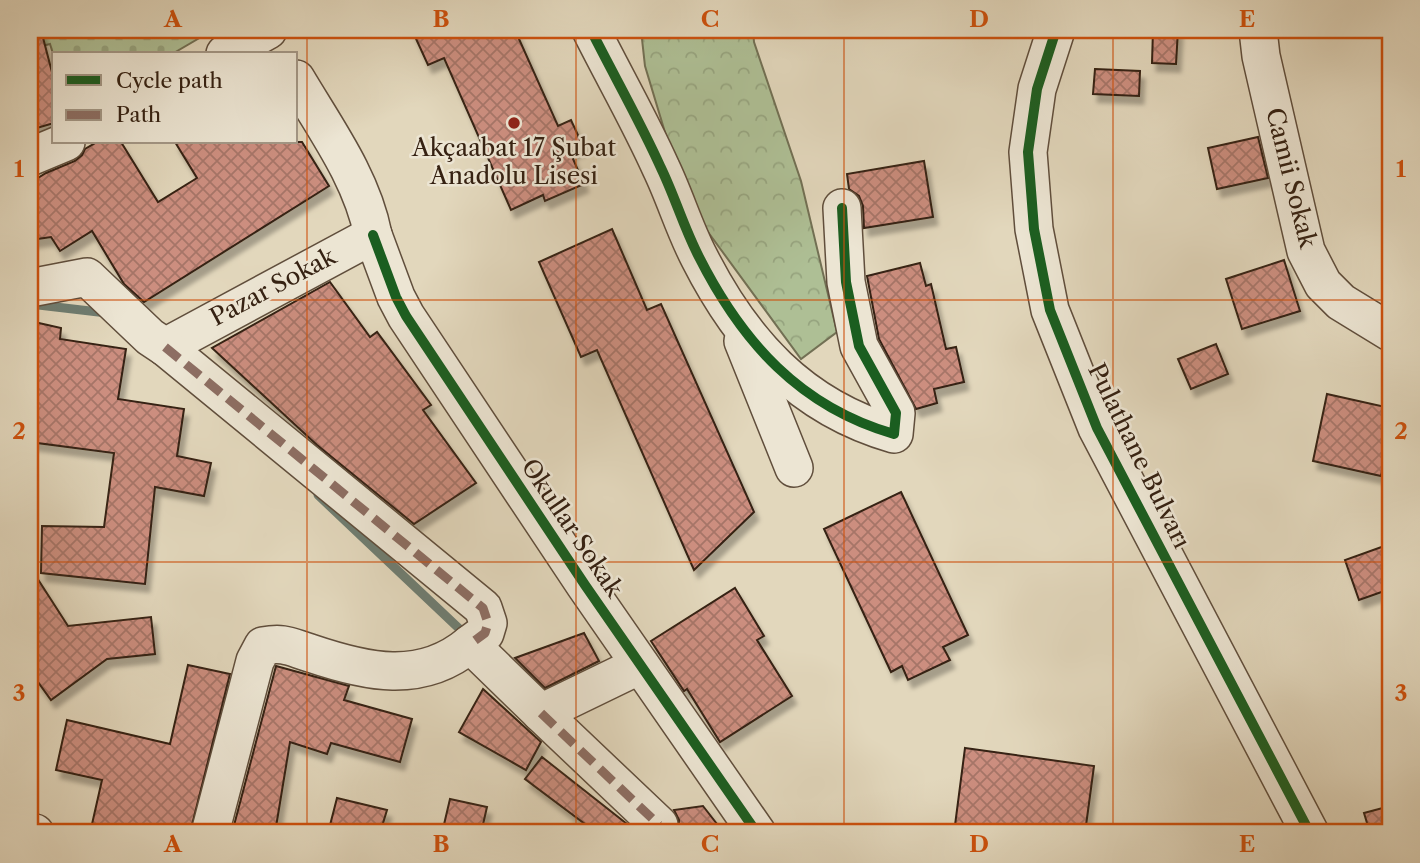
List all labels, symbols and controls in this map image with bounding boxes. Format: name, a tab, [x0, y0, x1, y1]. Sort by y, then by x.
text: A	[163, 5, 183, 33]
text: B	[432, 5, 450, 33]
text: C	[701, 5, 719, 33]
text: D	[969, 5, 989, 33]
text: E	[1239, 5, 1255, 33]
legend	[52, 52, 298, 144]
text: Cycle path	[116, 68, 223, 93]
text: Path	[116, 102, 161, 127]
street label: Camii Sokak	[1260, 105, 1323, 252]
marker: Akçaabat 17 Şubat Anadolu Lisesi	[506, 115, 522, 131]
place label: Akçaabat 17 Şubat Anadolu Lisesi	[411, 133, 617, 190]
text: 1	[14, 155, 25, 183]
text: 1	[1396, 155, 1407, 183]
street label: Pazar Sokak	[205, 241, 342, 332]
street label: Pulathane Bulvarı	[1082, 359, 1197, 553]
text: 2	[12, 417, 26, 445]
text: 2	[1394, 417, 1408, 445]
street label: Okullar Sokak	[516, 453, 630, 603]
text: 3	[13, 679, 26, 707]
text: 3	[1395, 679, 1408, 707]
text: A	[163, 830, 183, 858]
text: B	[432, 830, 450, 858]
text: C	[701, 830, 719, 858]
text: D	[969, 830, 989, 858]
text: E	[1239, 830, 1255, 858]

